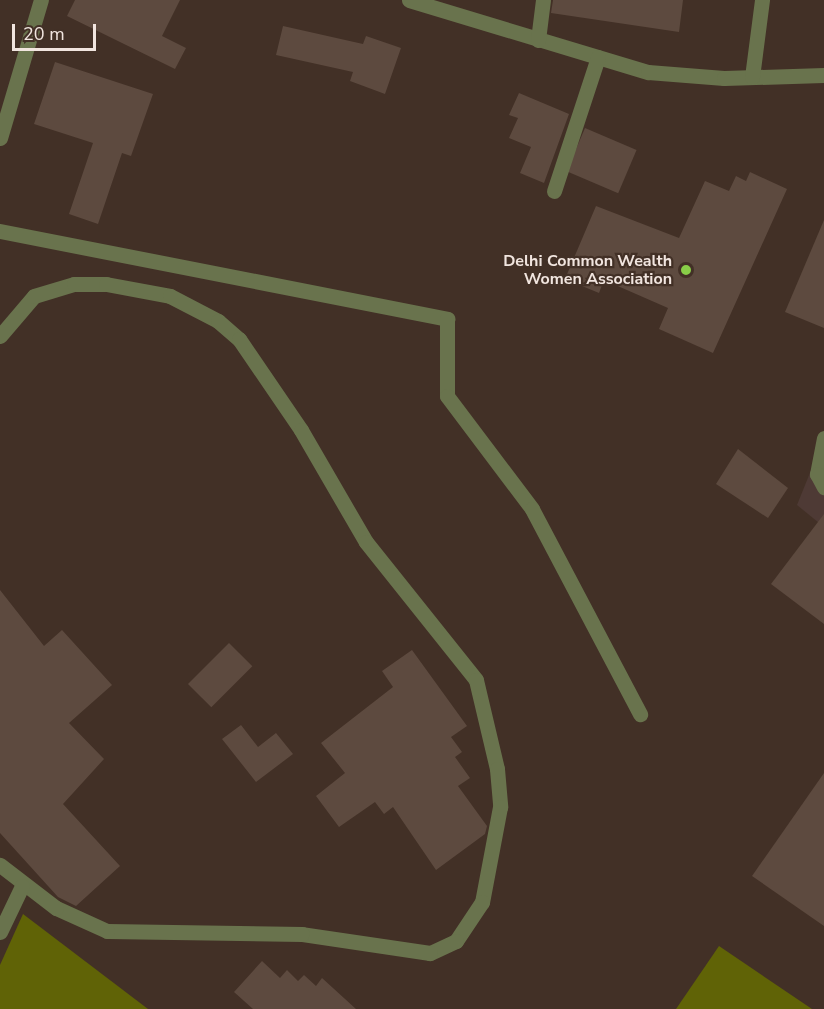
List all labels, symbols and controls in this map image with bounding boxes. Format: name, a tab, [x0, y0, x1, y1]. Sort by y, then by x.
scale bar	[15, 12, 99, 50]
text: 20 m	[23, 22, 65, 46]
place label: Delhi Common Wealth Women Association	[503, 251, 672, 289]
marker: Delhi Common Wealth Women Association	[677, 261, 695, 279]

